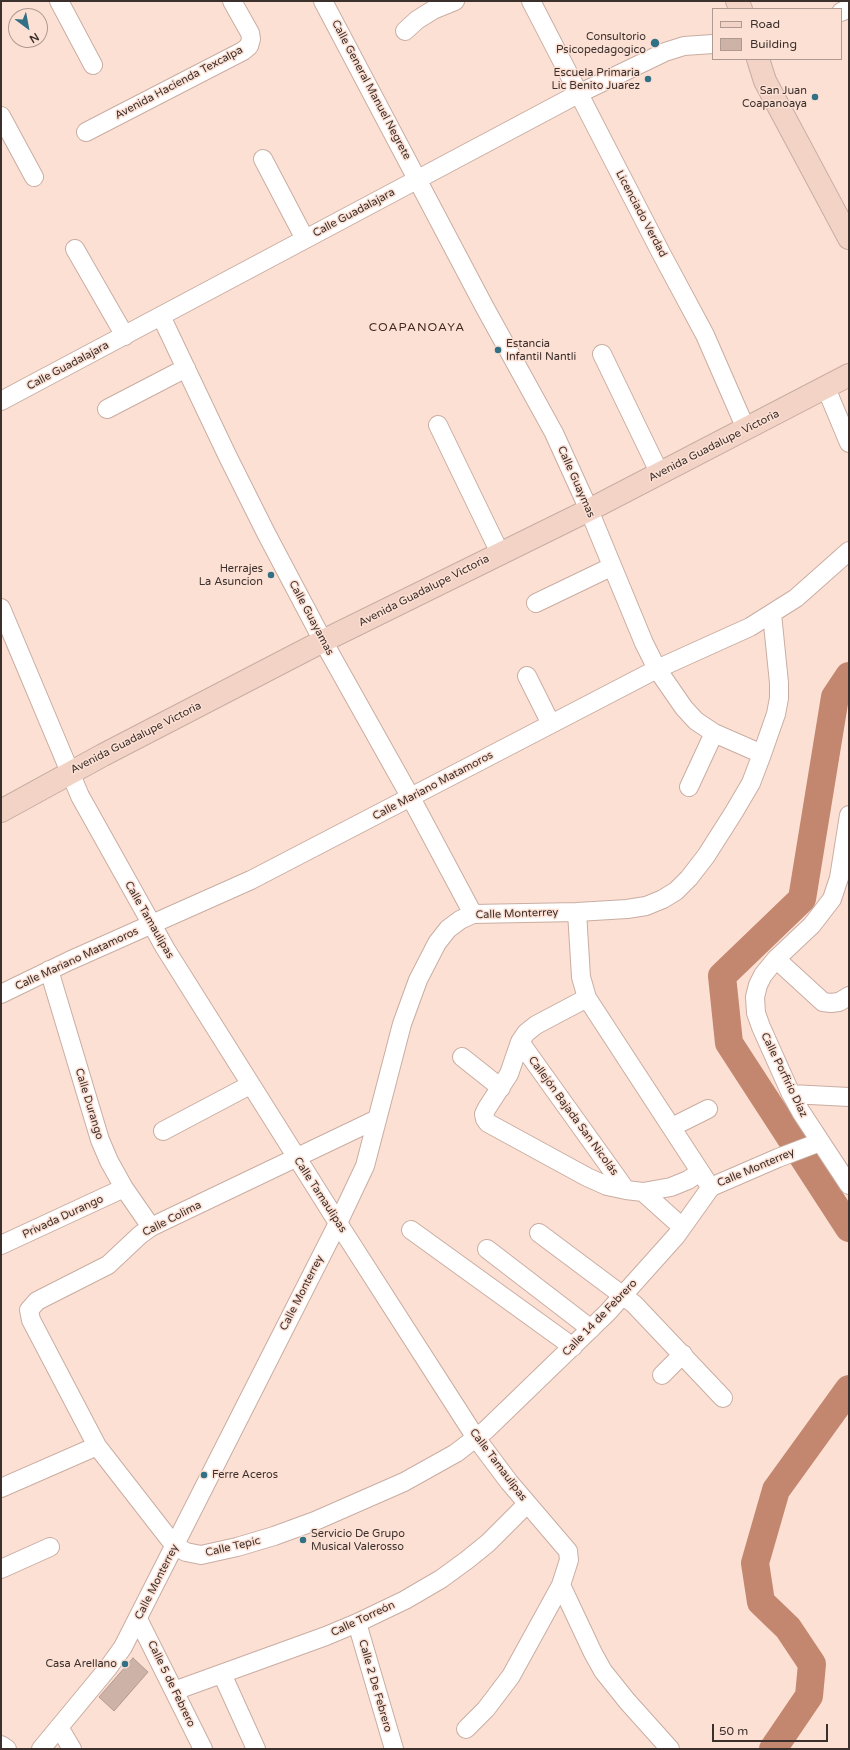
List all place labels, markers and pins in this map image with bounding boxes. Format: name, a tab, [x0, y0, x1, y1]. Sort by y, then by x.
place label: Consultorio Psicopedagogico	[556, 30, 646, 56]
marker: Consultorio Psicopedagogico	[649, 37, 661, 49]
place label: Escuela Primaria Lic Benito Juarez	[552, 66, 640, 92]
marker: Escuela Primaria Lic Benito Juarez	[643, 74, 653, 84]
place label: San Juan Coapanoaya	[742, 84, 807, 110]
marker: San Juan Coapanoaya	[810, 92, 820, 102]
place label: Estancia Infantil Nantli	[506, 337, 576, 363]
marker: Estancia Infantil Nantli	[493, 345, 503, 355]
place label: Herrajes La Asuncion	[199, 562, 263, 588]
marker: Herrajes La Asuncion	[266, 570, 276, 580]
place label: Ferre Aceros	[212, 1468, 278, 1482]
marker: Ferre Aceros	[199, 1470, 209, 1480]
place label: Servicio De Grupo Musical Valerosso	[311, 1527, 405, 1553]
marker: Servicio De Grupo Musical Valerosso	[298, 1535, 308, 1545]
place label: Casa Arellano	[45, 1657, 117, 1671]
marker: Casa Arellano	[120, 1659, 130, 1669]

